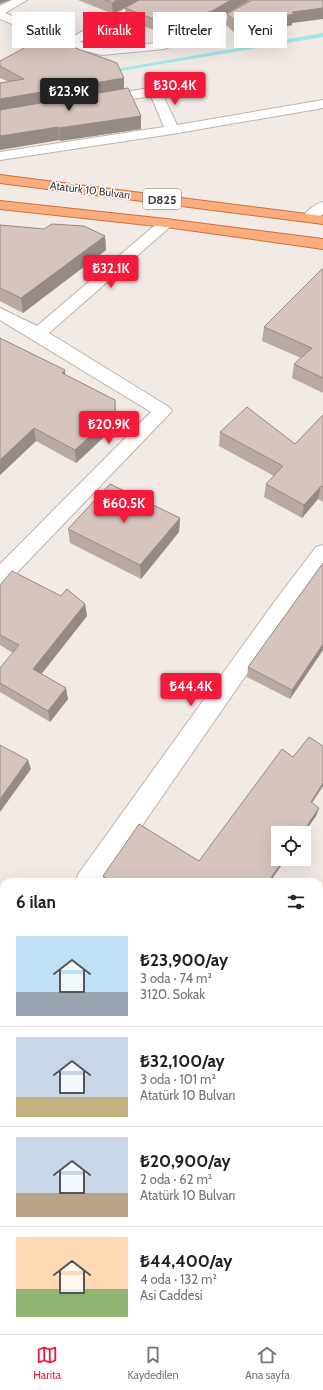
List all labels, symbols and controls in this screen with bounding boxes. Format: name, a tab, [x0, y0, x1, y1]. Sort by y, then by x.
chip: Satılık	[12, 12, 75, 48]
chip: Kiralık	[83, 12, 145, 48]
chip: Filtreler	[153, 12, 226, 48]
chip: Yeni	[234, 12, 287, 48]
pin: ₺30.4K	[142, 72, 208, 106]
text: ₺30.4K	[154, 77, 196, 93]
pin: ₺23.9K	[36, 78, 102, 112]
text: ₺23.9K	[49, 83, 89, 99]
street label: Atatürk 10 Bulvarı	[49, 178, 131, 202]
road number: D825	[143, 189, 181, 209]
pin: ₺32.1K	[78, 255, 144, 289]
text: ₺32.1K	[92, 260, 130, 276]
pin: ₺20.9K	[76, 411, 142, 445]
text: ₺20.9K	[88, 416, 130, 432]
pin: ₺60.5K	[91, 490, 157, 524]
text: ₺60.5K	[103, 495, 145, 511]
pin: ₺44.4K	[158, 673, 224, 707]
text: ₺44.4K	[170, 678, 213, 694]
map controls	[271, 826, 311, 866]
button: locate	[271, 826, 311, 866]
icon: filters	[285, 891, 307, 913]
text: 6 ilan	[16, 892, 56, 912]
text: ₺23,900/ay	[140, 950, 228, 970]
icon: home	[48, 952, 96, 1000]
text: 3 oda · 74 m²	[140, 970, 212, 986]
text: 3120. Sokak	[140, 986, 205, 1002]
text: ₺32,100/ay	[140, 1051, 225, 1071]
icon: home	[48, 1053, 96, 1101]
text: 3 oda · 101 m²	[140, 1071, 216, 1087]
text: Atatürk 10 Bulvarı	[140, 1087, 235, 1103]
text: ₺20,900/ay	[140, 1151, 231, 1171]
icon: home	[48, 1153, 96, 1201]
text: 2 oda · 62 m²	[140, 1171, 212, 1187]
text: Atatürk 10 Bulvarı	[140, 1187, 235, 1203]
text: ₺44,400/ay	[140, 1251, 232, 1271]
icon: home	[48, 1253, 96, 1301]
text: 4 oda · 132 m²	[140, 1271, 217, 1287]
text: Asi Caddesi	[140, 1287, 203, 1303]
tab: Harita	[33, 1344, 61, 1382]
tab: Kaydedilen	[127, 1344, 179, 1382]
tab: Ana sayfa	[245, 1344, 290, 1382]

